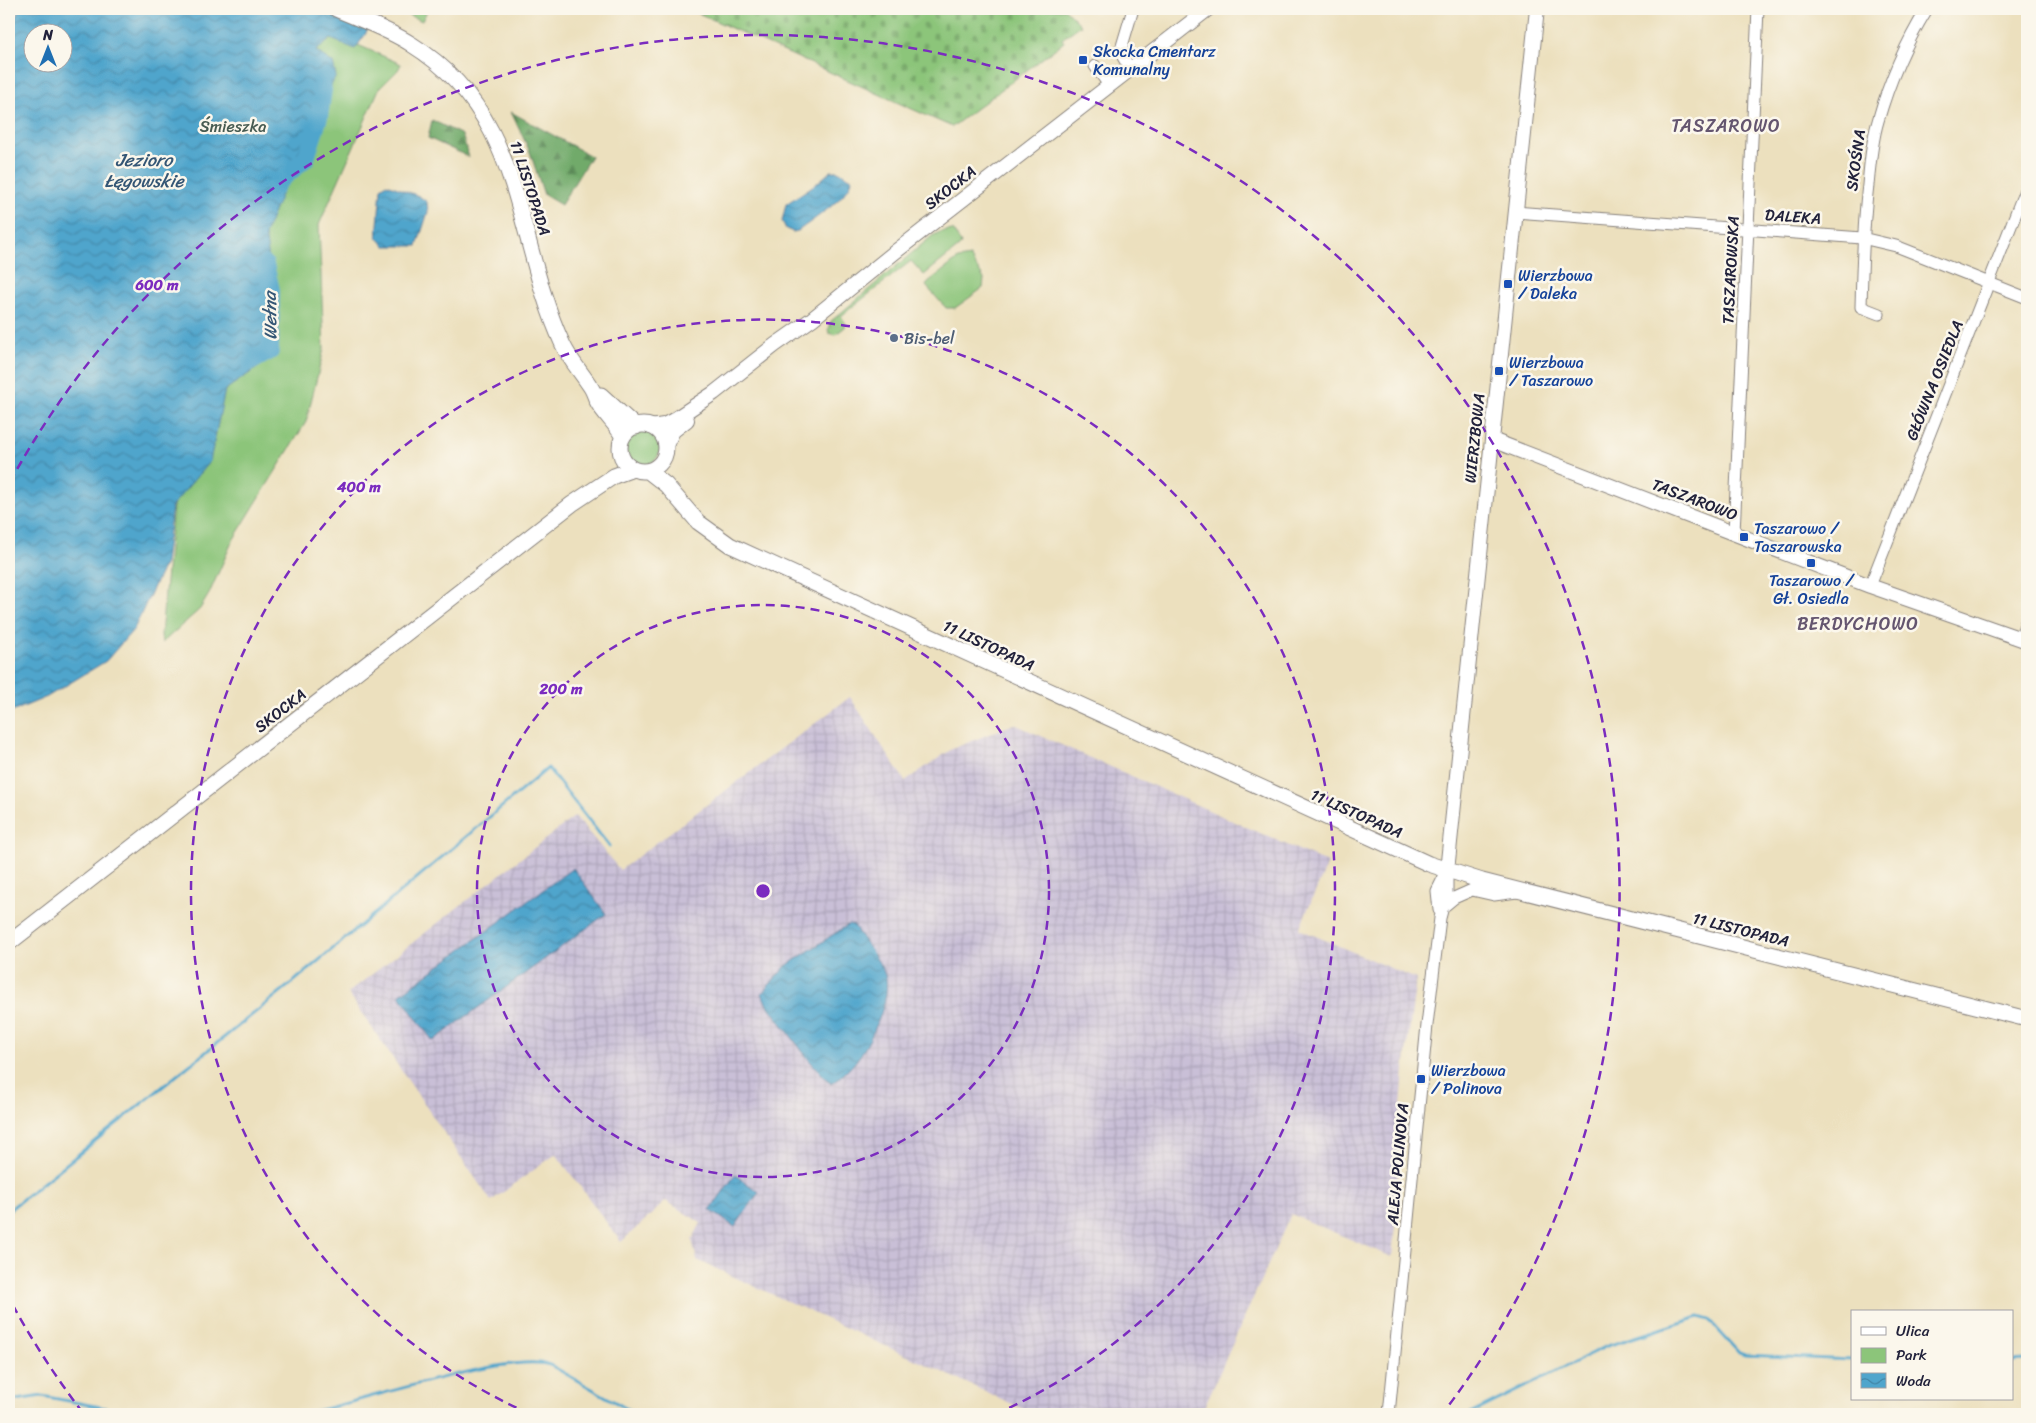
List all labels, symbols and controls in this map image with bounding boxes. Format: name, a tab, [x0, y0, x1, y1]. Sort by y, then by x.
north arrow	[22, 22, 72, 72]
text: N	[42, 23, 53, 48]
place label: Skocka Cmentarz Komunalny	[1093, 37, 1216, 84]
marker: Skocka Cmentarz Komunalny	[1077, 54, 1089, 66]
district label: TASZAROWO	[1671, 110, 1781, 142]
park label: Śmieszka	[200, 112, 266, 141]
street label: SKOŚNA	[1837, 127, 1874, 193]
street label: 11 LISTOPADA	[501, 137, 560, 240]
water label: Jezioro Łęgowskie	[105, 144, 186, 197]
street label: SKOCKA	[918, 158, 983, 217]
street label: DALEKA	[1764, 200, 1822, 233]
street label: TASZAROWSKA	[1713, 215, 1748, 325]
place label: Wierzbowa / Daleka	[1518, 261, 1593, 308]
text: 600 m	[135, 272, 179, 298]
marker: Wierzbowa / Daleka	[1502, 278, 1514, 290]
water label: Wełna	[254, 290, 286, 340]
street label: GŁÓWNA OSIEDLA	[1897, 316, 1972, 445]
place label: Bis-bel	[904, 324, 955, 353]
marker: Bis-bel	[888, 332, 900, 344]
place label: Wierzbowa / Taszarowo	[1509, 348, 1593, 395]
marker: Wierzbowa / Taszarowo	[1493, 365, 1505, 377]
street label: WIERZBOWA	[1455, 392, 1494, 484]
street label: TASZAROWO	[1648, 470, 1742, 529]
text: 400 m	[336, 474, 381, 500]
place label: Taszarowo / Taszarowska	[1754, 514, 1842, 561]
marker: Taszarowo / Taszarowska	[1738, 531, 1750, 543]
marker: Taszarowo / Gł. Osiedla	[1805, 557, 1817, 569]
place label: Taszarowo / Gł. Osiedla	[1769, 566, 1855, 613]
district label: BERDYCHOWO	[1797, 608, 1919, 640]
street label: 11 LISTOPADA	[938, 611, 1040, 679]
text: 200 m	[538, 676, 583, 702]
street label: SKOCKA	[248, 681, 313, 740]
street label: 11 LISTOPADA	[1306, 780, 1408, 847]
centre of rings	[754, 882, 772, 900]
street label: 11 LISTOPADA	[1689, 903, 1792, 955]
place label: Wierzbowa / Polinova	[1431, 1056, 1506, 1103]
marker: Wierzbowa / Polinova	[1415, 1073, 1427, 1085]
street label: ALEJA POLINOVA	[1378, 1102, 1417, 1227]
legend	[1851, 1310, 2014, 1400]
text: Ulica	[1896, 1318, 1930, 1344]
text: Park	[1896, 1342, 1927, 1368]
text: Woda	[1896, 1368, 1931, 1394]

